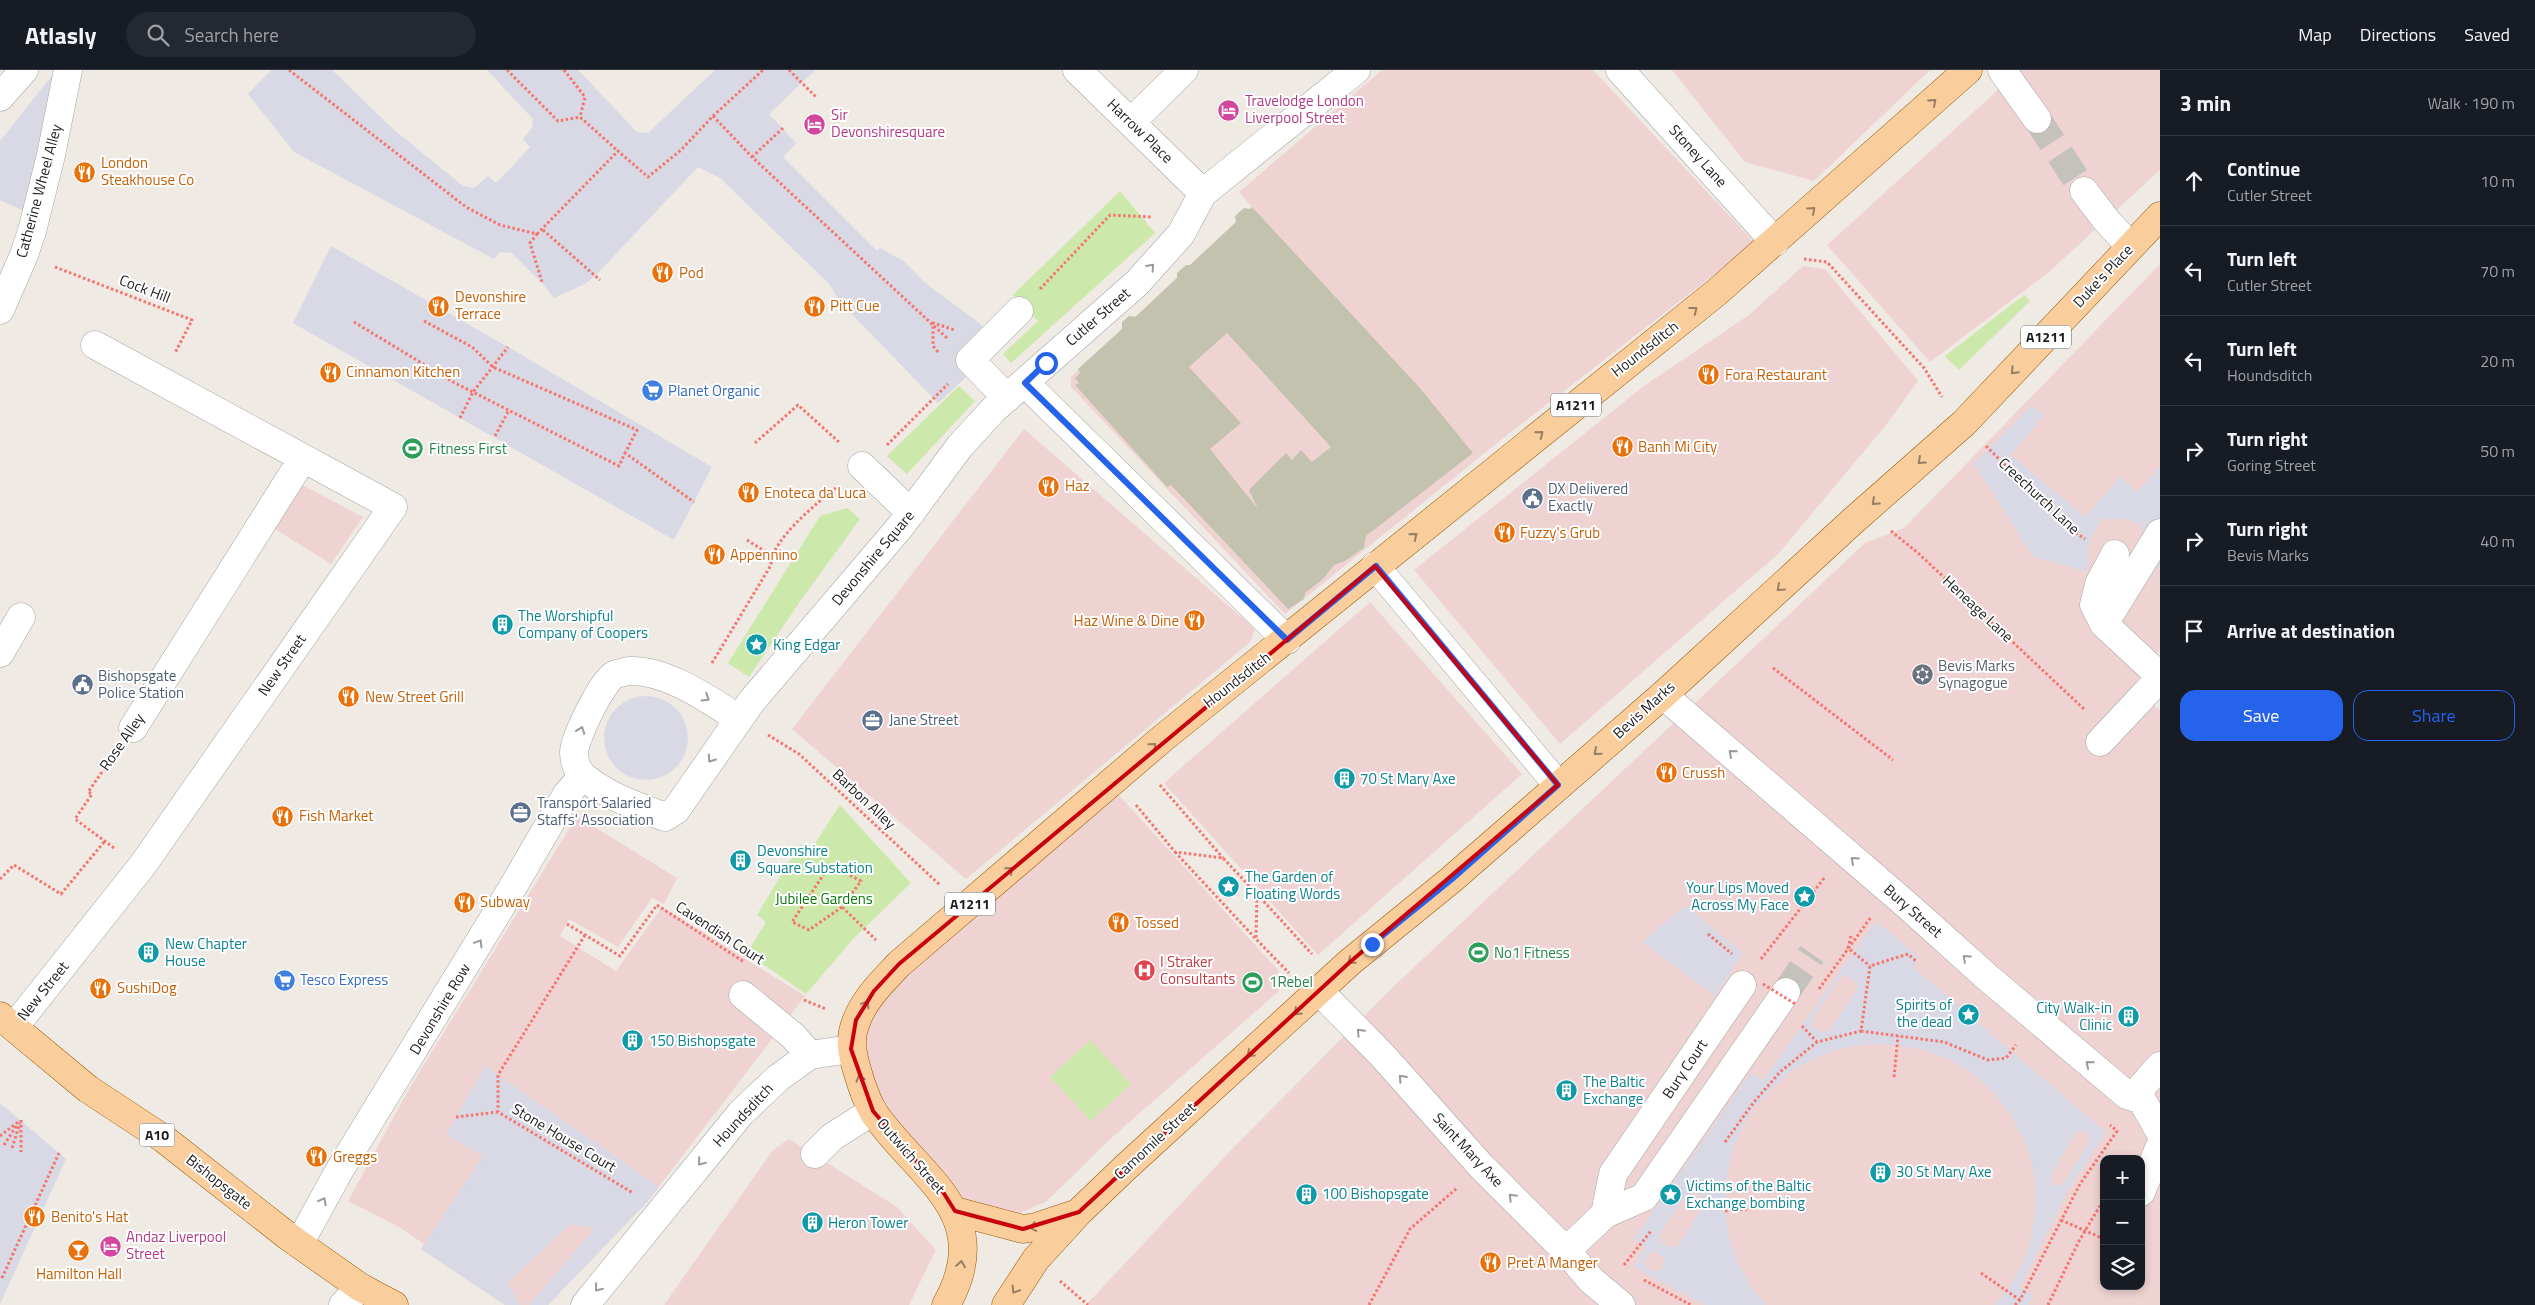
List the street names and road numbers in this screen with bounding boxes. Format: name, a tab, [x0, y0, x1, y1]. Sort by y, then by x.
street label: Harrow Place	[1102, 93, 1179, 168]
street label: Stoney Lane	[1664, 119, 1733, 192]
street label: Catherine Wheel Alley	[10, 121, 67, 260]
street label: Duke's Place	[2067, 239, 2138, 312]
street label: Cock Hill	[116, 268, 174, 309]
street label: Cutler Street	[1060, 281, 1136, 351]
street label: Houndsditch	[1606, 315, 1683, 382]
road number: A1211	[2021, 326, 2071, 348]
road number: A1211	[1551, 394, 1601, 416]
street label: Creechurch Lane	[1993, 452, 2085, 540]
street label: Devonshire Square	[826, 505, 920, 610]
street label: Heneage Lane	[1938, 570, 2019, 648]
street label: New Street	[252, 628, 312, 700]
street label: Houndsditch	[1198, 646, 1275, 713]
street label: Bevis Marks	[1607, 675, 1680, 744]
street label: Rose Alley	[93, 708, 150, 775]
street label: Barbon Alley	[827, 763, 901, 834]
street label: Bury Street	[1879, 878, 1948, 943]
road number: A1211	[945, 892, 995, 916]
street label: Cavendish Court	[671, 895, 770, 970]
street label: New Street	[11, 955, 74, 1025]
street label: Devonshire Row	[403, 959, 476, 1059]
street label: Bury Court	[1656, 1034, 1713, 1103]
street label: Houndsditch	[707, 1078, 778, 1152]
street label: Camomile Street	[1108, 1096, 1201, 1185]
street label: Stone House Court	[508, 1097, 621, 1178]
street label: Saint Mary Axe	[1428, 1107, 1509, 1192]
street label: Outwich Street	[872, 1112, 952, 1199]
road number: A10	[140, 1124, 174, 1146]
street label: Bishopsgate	[181, 1148, 257, 1215]

